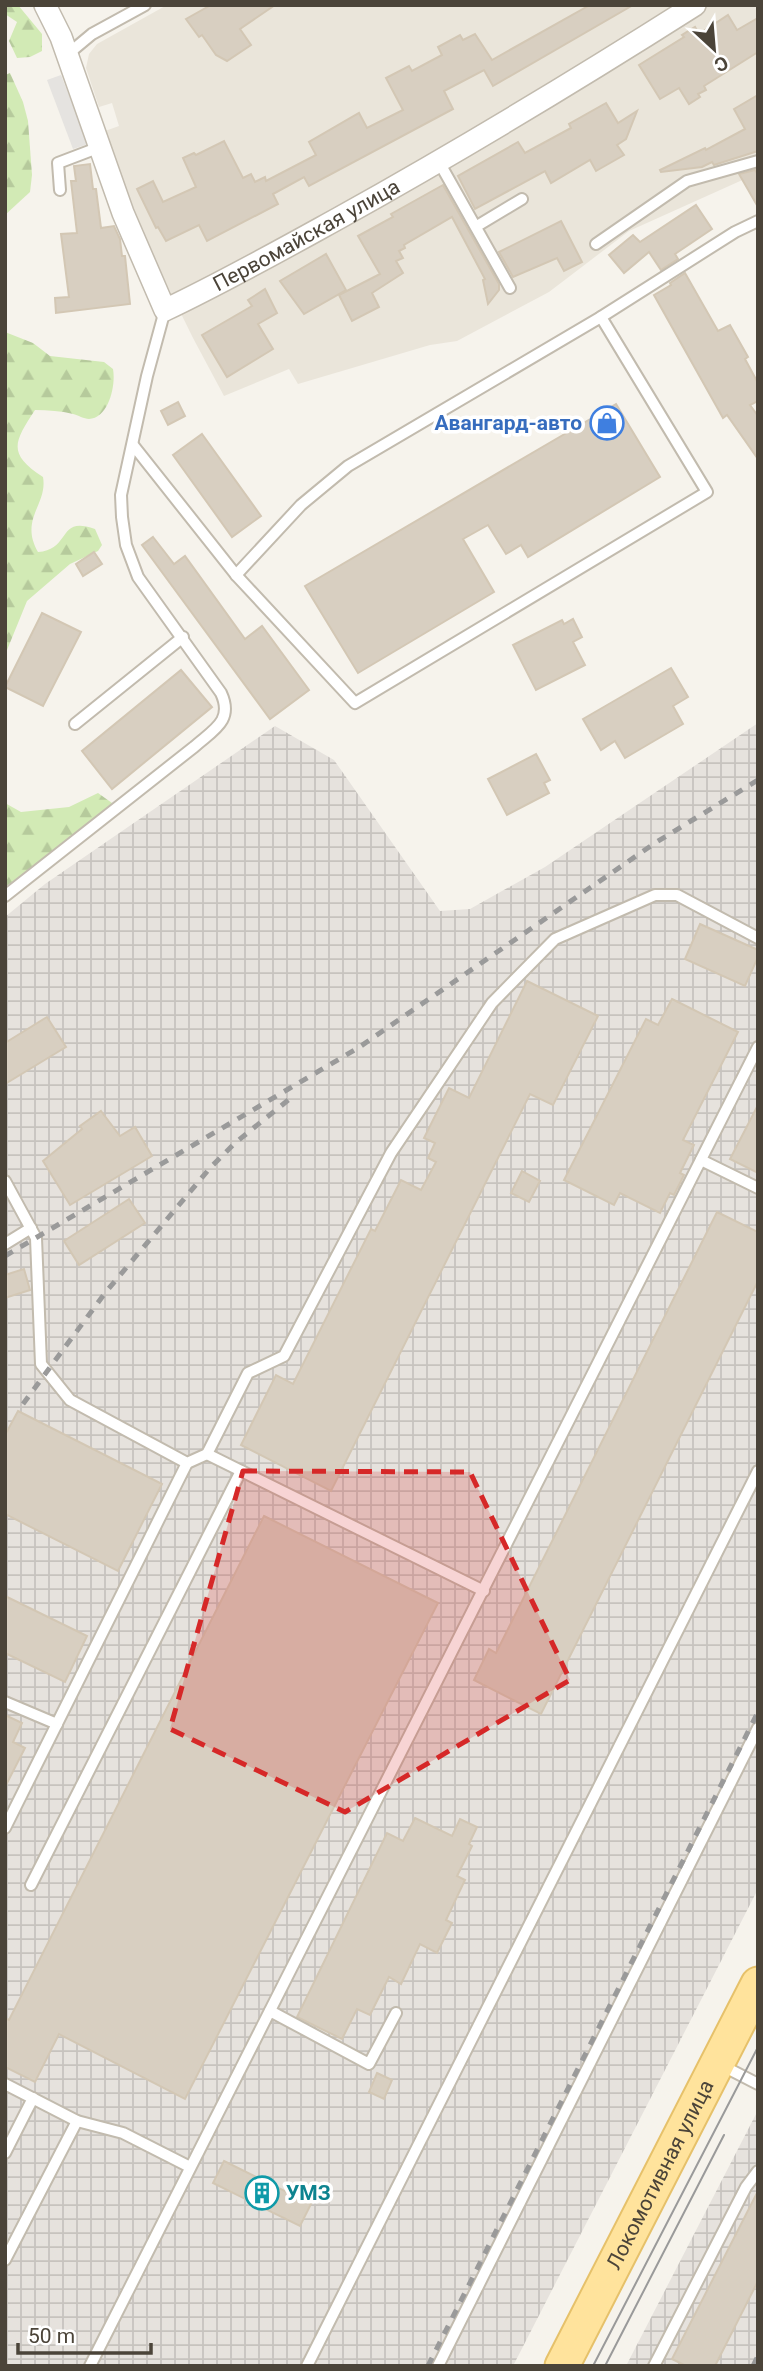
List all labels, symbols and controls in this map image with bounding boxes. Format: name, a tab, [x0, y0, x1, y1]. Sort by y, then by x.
north arrow	[679, 14, 749, 84]
text: С	[711, 51, 732, 77]
street label: Первомайская улица	[209, 174, 404, 296]
shop icon: Авангард-авто	[588, 404, 626, 442]
place label: Авангард-авто	[435, 411, 582, 435]
street label: Локомотивная улица	[602, 2076, 719, 2273]
building icon: УМЗ	[243, 2174, 281, 2212]
place label: УМЗ	[286, 2181, 331, 2205]
scale bar	[18, 2312, 150, 2356]
text: 50 m	[28, 2324, 75, 2348]

